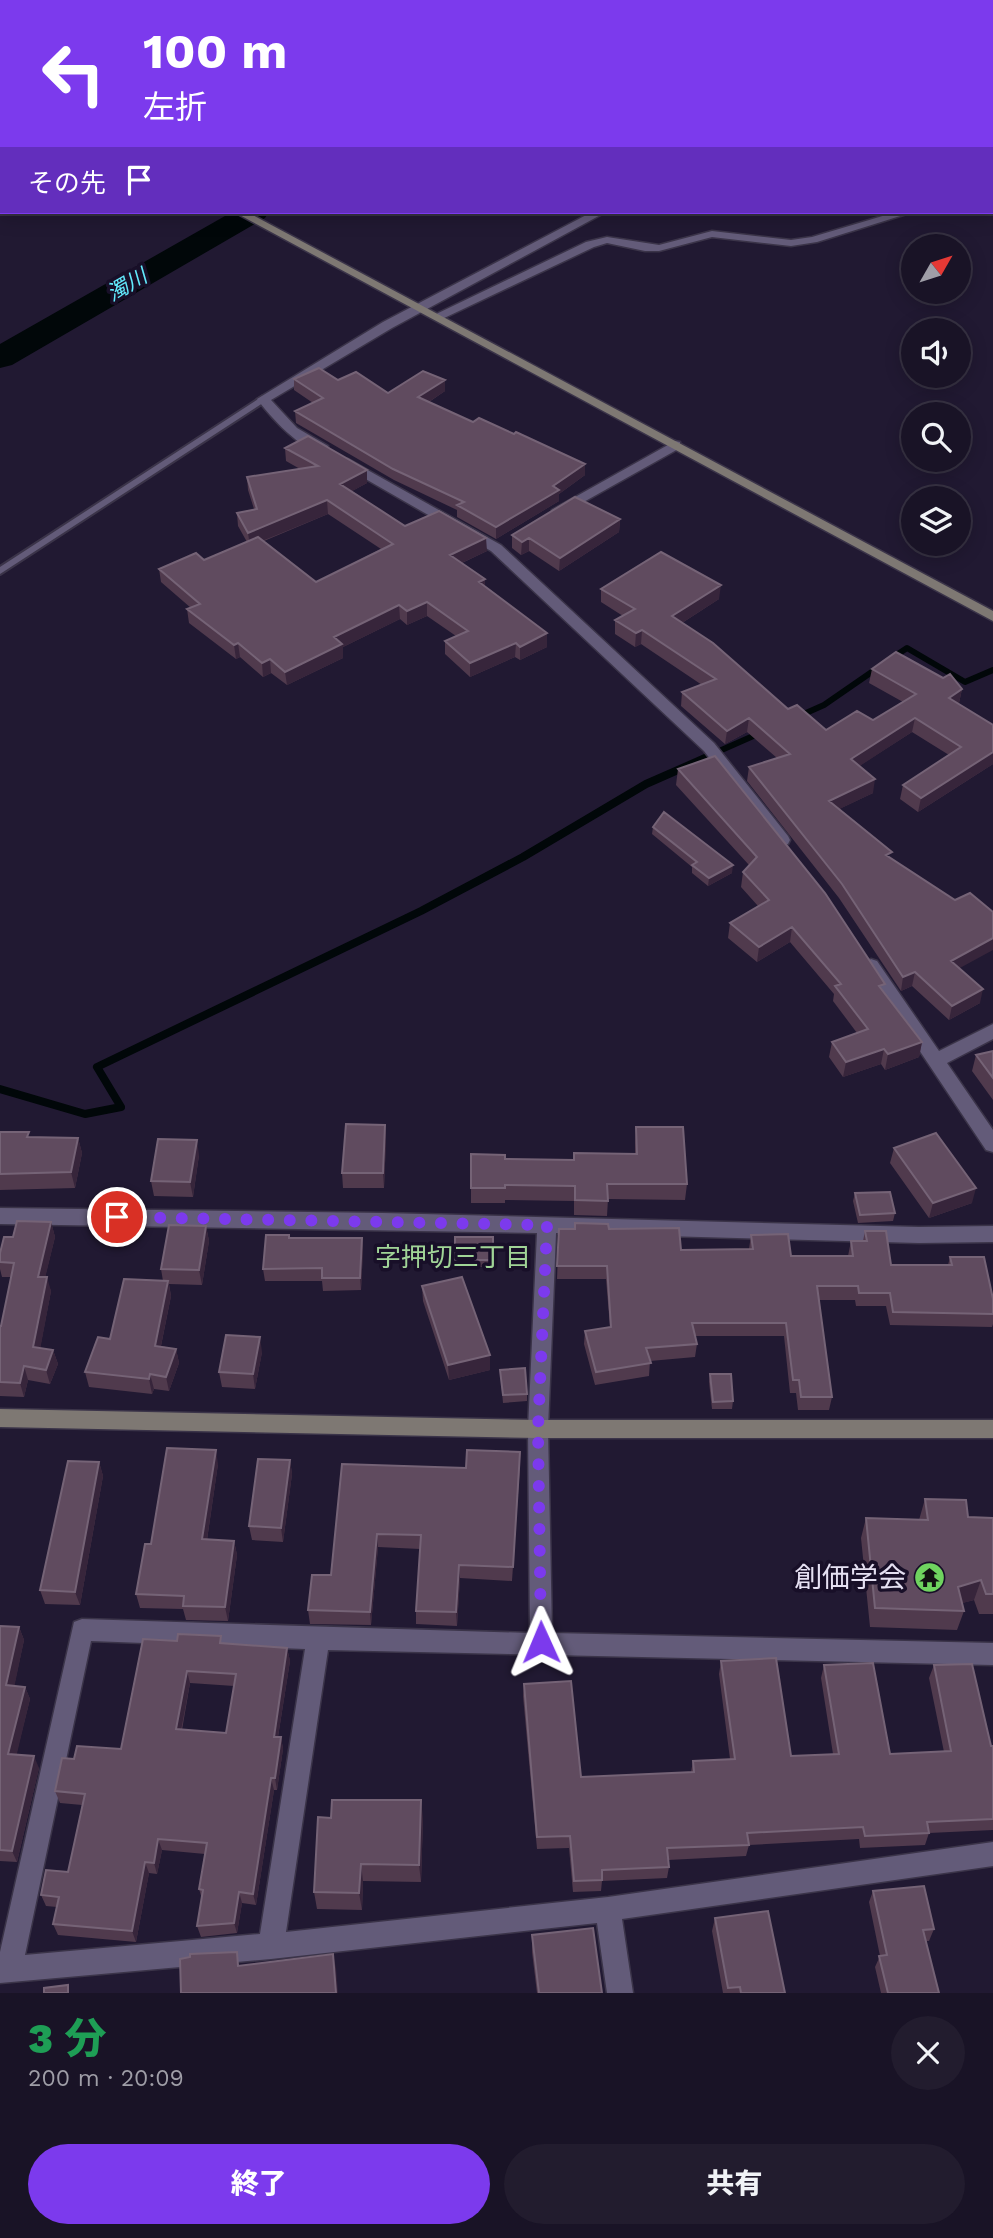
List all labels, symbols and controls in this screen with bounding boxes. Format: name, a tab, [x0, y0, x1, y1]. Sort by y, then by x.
text: 100 m	[143, 22, 287, 80]
icon: left	[28, 28, 119, 119]
text: 左折	[143, 88, 207, 126]
icon: arrive	[120, 161, 158, 199]
text: その先	[28, 168, 106, 198]
north arrow	[901, 234, 971, 304]
map controls	[901, 234, 971, 556]
water label: 濁川	[102, 262, 153, 306]
button: sound	[901, 318, 971, 388]
button: search	[901, 402, 971, 472]
button: layers	[901, 486, 971, 556]
pin	[87, 1187, 147, 1247]
icon: arrive	[98, 1198, 136, 1236]
district label: 字押切三丁目	[375, 1242, 531, 1272]
temple icon: 創価学会	[912, 1560, 946, 1594]
place label: 創価学会	[794, 1561, 906, 1594]
position arrow	[504, 1605, 578, 1679]
text: 3 分	[28, 2014, 106, 2063]
button: close	[891, 2016, 965, 2090]
text: 200 m · 20:09	[28, 2065, 184, 2092]
button: 終了	[28, 2144, 490, 2224]
button: 共有	[504, 2144, 965, 2224]

